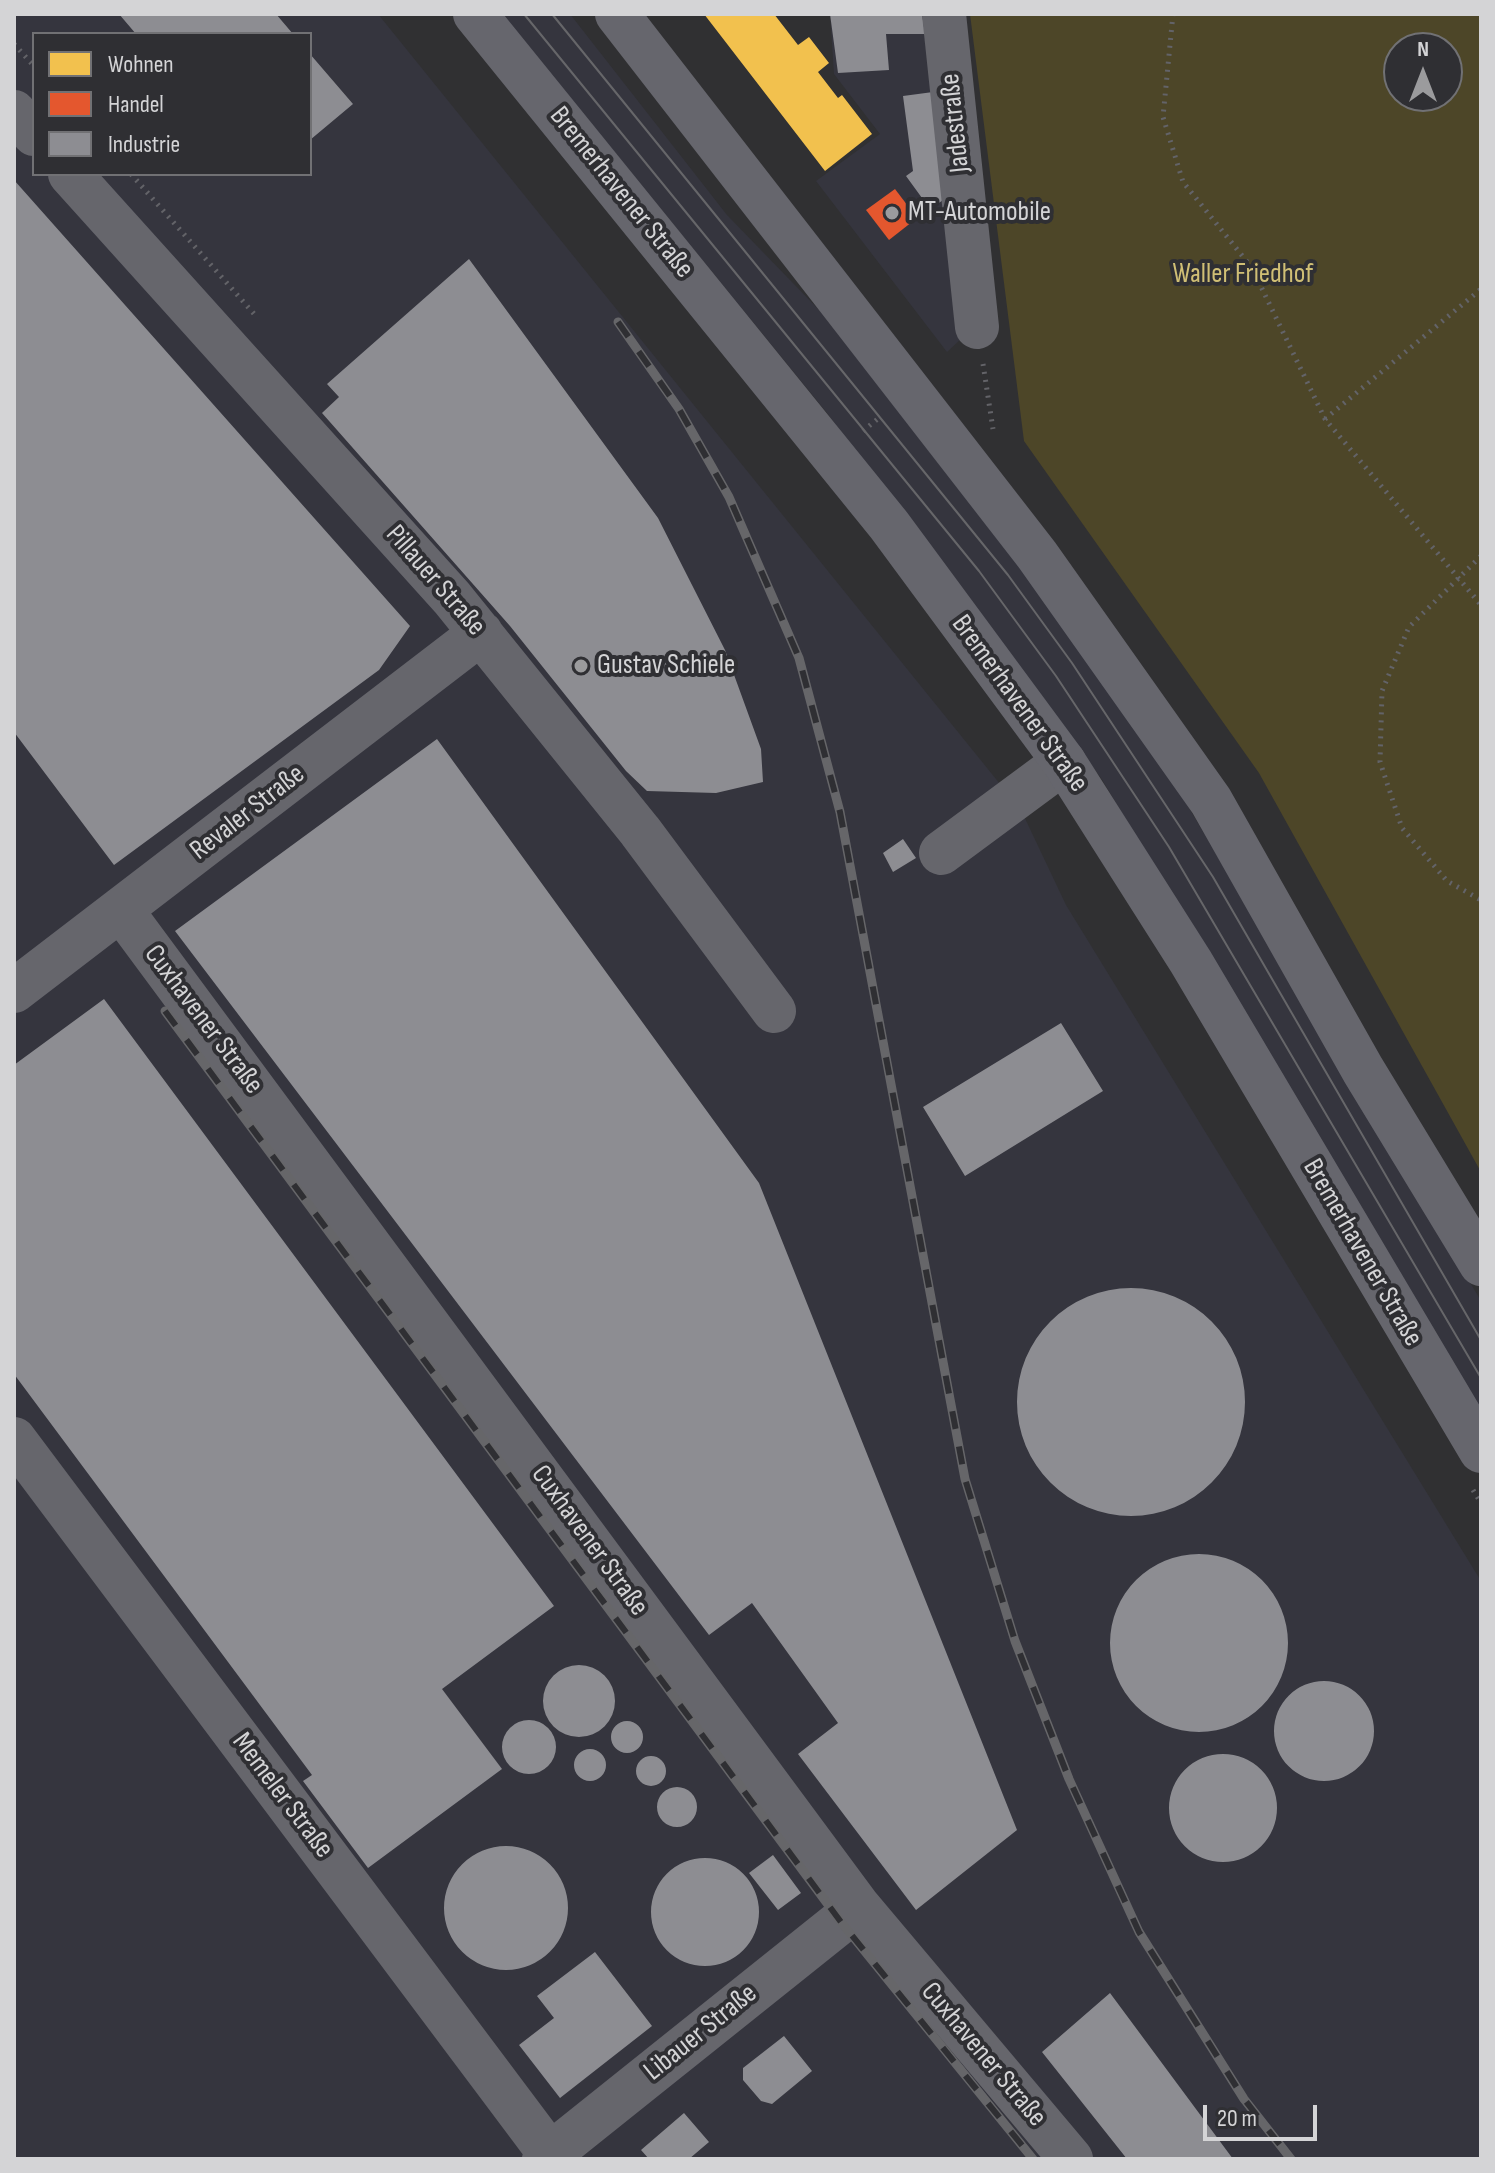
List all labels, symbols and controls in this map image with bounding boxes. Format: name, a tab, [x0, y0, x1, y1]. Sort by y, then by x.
legend	[32, 32, 312, 176]
north arrow	[1383, 32, 1463, 112]
text: N	[1417, 36, 1429, 63]
text: Wohnen	[108, 50, 174, 79]
street label: Jadestraße	[934, 72, 978, 174]
text: Handel	[108, 90, 164, 119]
street label: Bremerhavener Straße	[542, 101, 700, 285]
text: Industrie	[108, 130, 180, 159]
place label: MT-Automobile	[908, 196, 1051, 230]
marker: MT-Automobile	[883, 204, 901, 222]
park label: Waller Friedhof	[1173, 258, 1313, 292]
street label: Pillauer Straße	[378, 519, 492, 643]
street label: Bremerhavener Straße	[944, 609, 1094, 799]
place label: Gustav Schiele	[597, 649, 735, 683]
marker: Gustav Schiele	[572, 657, 590, 675]
street label: Revaler Straße	[184, 758, 312, 868]
street label: Cuxhavener Straße	[136, 939, 270, 1101]
street label: Bremerhavener Straße	[1295, 1153, 1429, 1353]
street label: Cuxhavener Straße	[523, 1459, 655, 1623]
street label: Memeler Straße	[224, 1727, 340, 1865]
street label: Cuxhavener Straße	[913, 1976, 1053, 2134]
street label: Libauer Straße	[638, 1977, 764, 2089]
scale bar	[1207, 2089, 1321, 2139]
text: 20 m	[1217, 2104, 1257, 2133]

